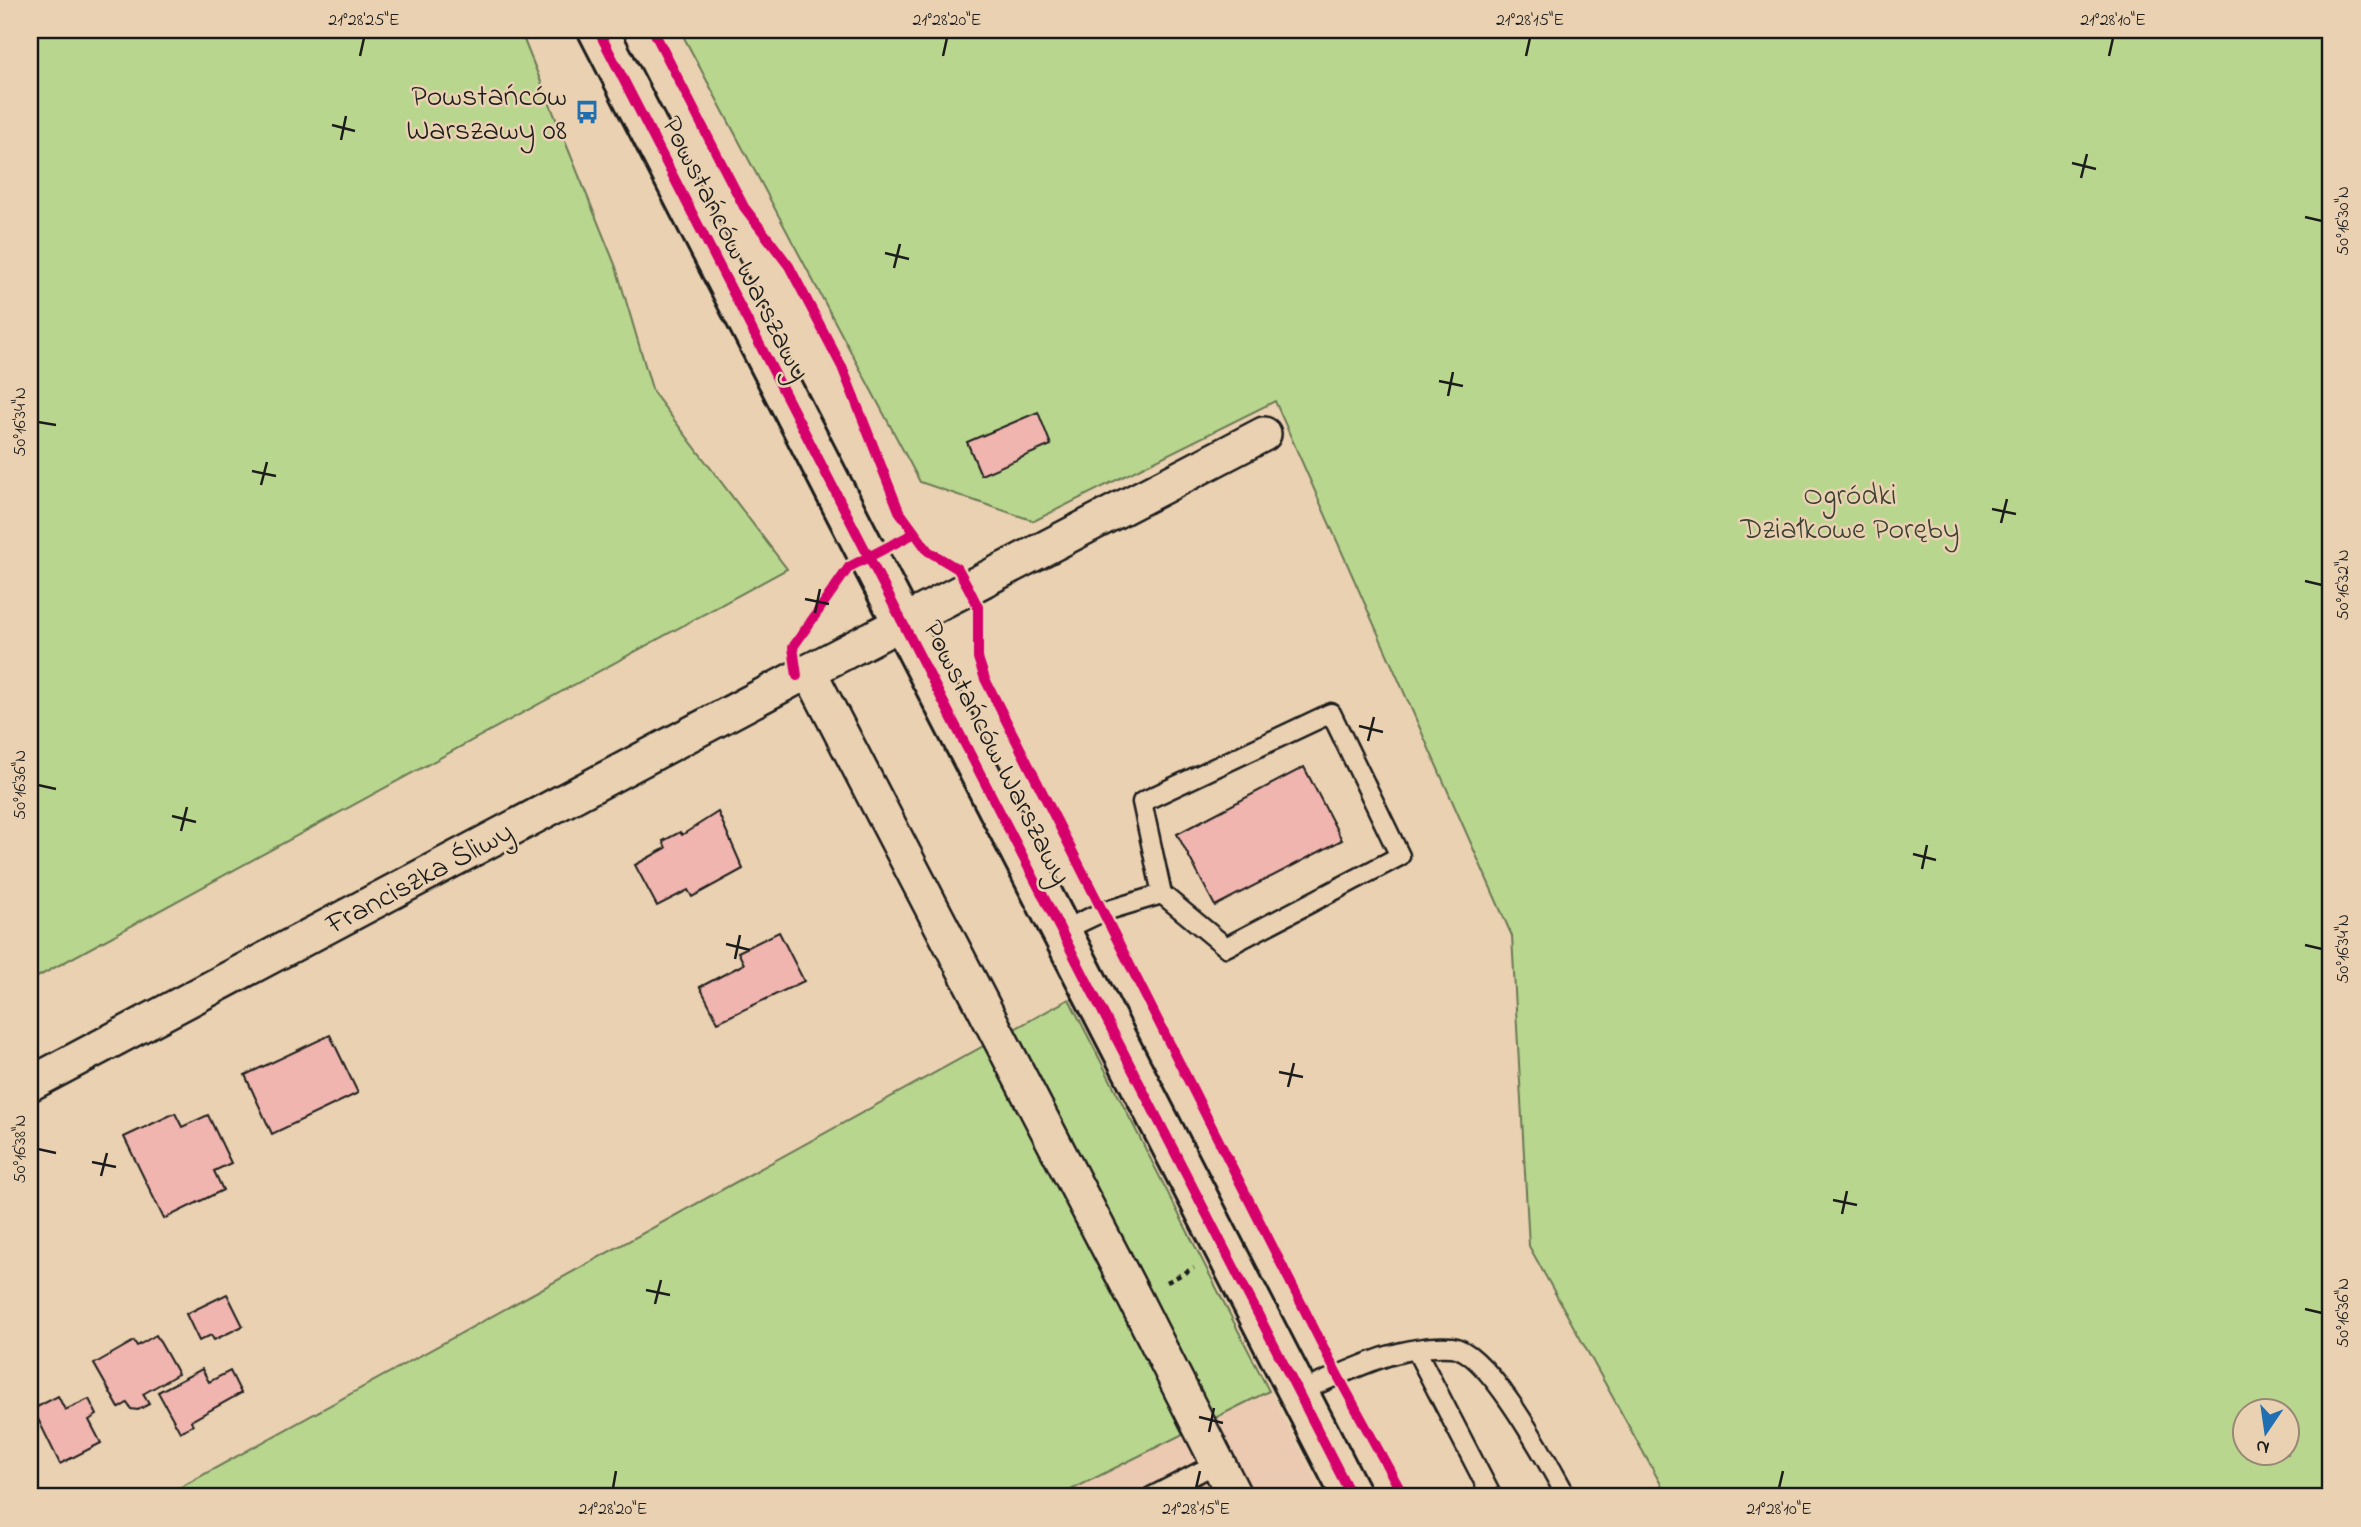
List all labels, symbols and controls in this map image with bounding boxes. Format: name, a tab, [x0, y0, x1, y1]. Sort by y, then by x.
text: 21°28'25"E	[328, 8, 400, 34]
text: 21°28'20"E	[913, 8, 982, 34]
text: 21°28'15"E	[1496, 8, 1564, 34]
text: 21°28'10"E	[2080, 8, 2146, 34]
place label: Powstańców Warszawy 08	[406, 76, 567, 154]
bus stop icon: Powstańców Warszawy 08	[573, 98, 601, 126]
street label: Powstańców Warszawy	[648, 109, 820, 390]
text: 50°16'30"N	[2331, 186, 2357, 256]
text: 50°16'34"N	[8, 387, 34, 457]
park label: Ogródki Działkowe Poręby	[1740, 475, 1959, 553]
text: 50°16'32"N	[2331, 549, 2357, 621]
street label: Powstańców Warszawy	[909, 613, 1081, 894]
text: 50°16'36"N	[8, 750, 34, 820]
street label: Franciszka Śliwy	[318, 812, 522, 948]
text: 50°16'34"N	[2331, 914, 2357, 984]
text: 50°16'38"N	[8, 1115, 34, 1183]
text: 50°16'36"N	[2331, 1278, 2357, 1348]
north arrow	[2232, 1398, 2302, 1468]
text: N	[2253, 1431, 2272, 1461]
text: 21°28'20"E	[579, 1497, 648, 1523]
text: 21°28'15"E	[1162, 1497, 1230, 1523]
text: 21°28'10"E	[1746, 1497, 1812, 1523]

